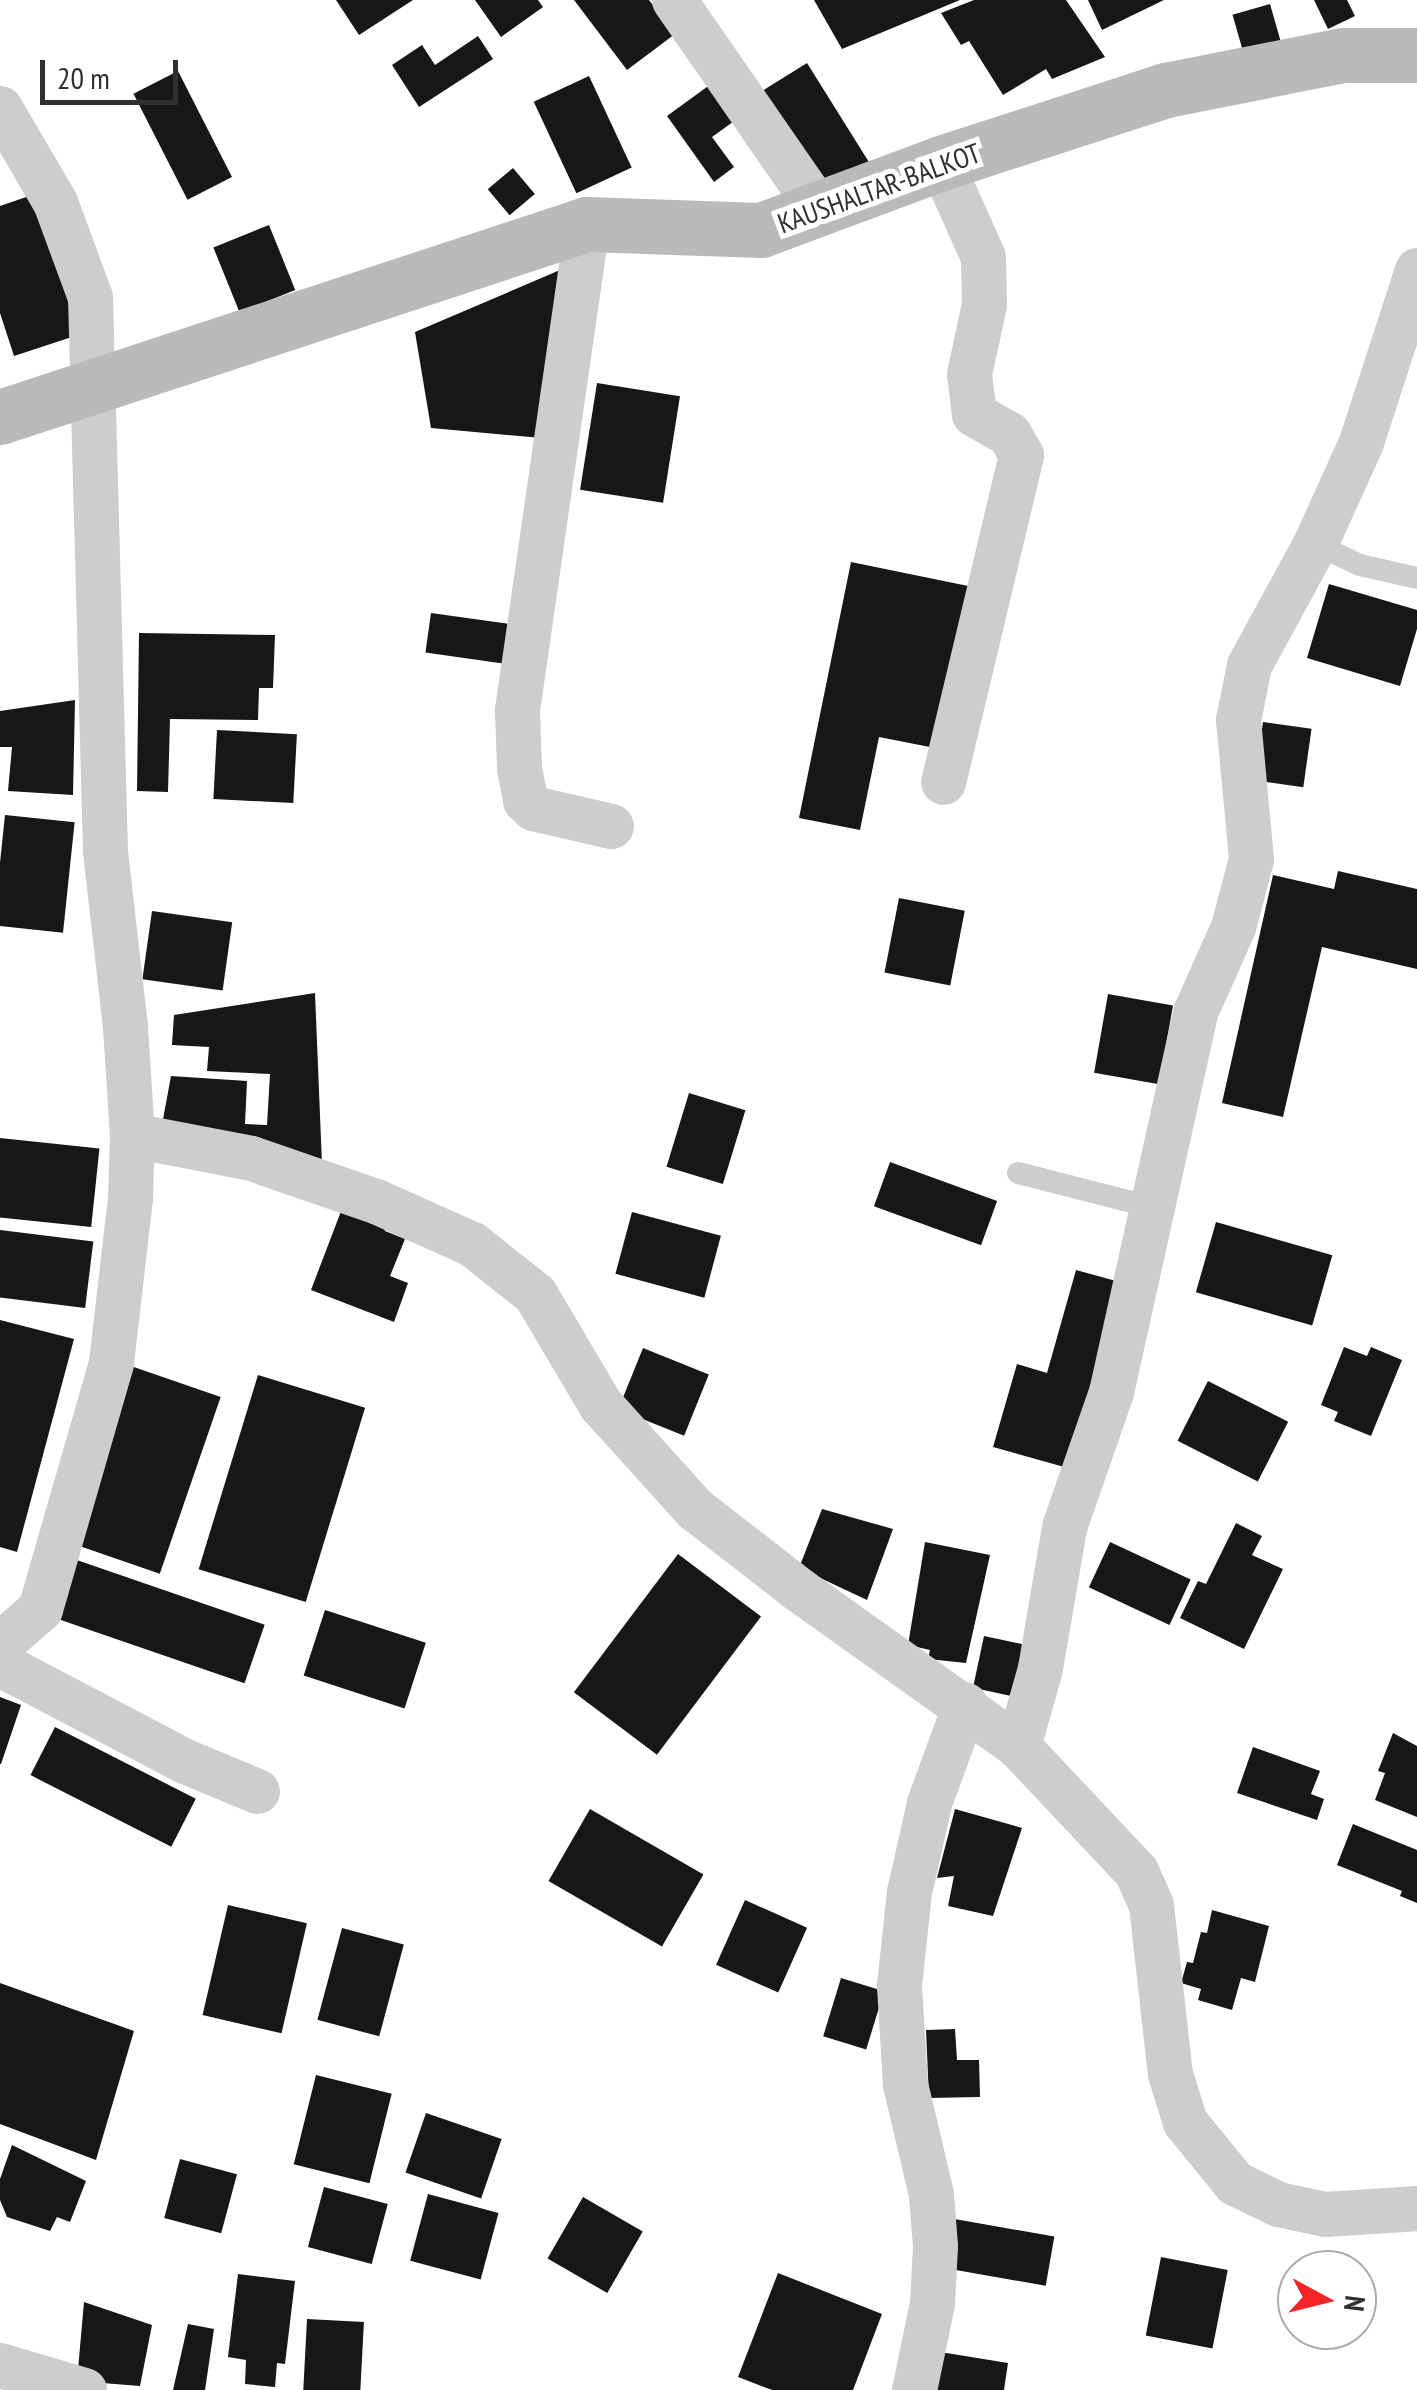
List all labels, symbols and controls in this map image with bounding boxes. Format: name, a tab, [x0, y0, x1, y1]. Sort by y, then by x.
scale bar	[45, 40, 182, 102]
text: 20 m	[57, 58, 110, 97]
street label: KAUSHALTAR-BALKOT	[773, 136, 985, 240]
north arrow	[1277, 2250, 1377, 2350]
text: N	[1336, 2294, 1375, 2313]

